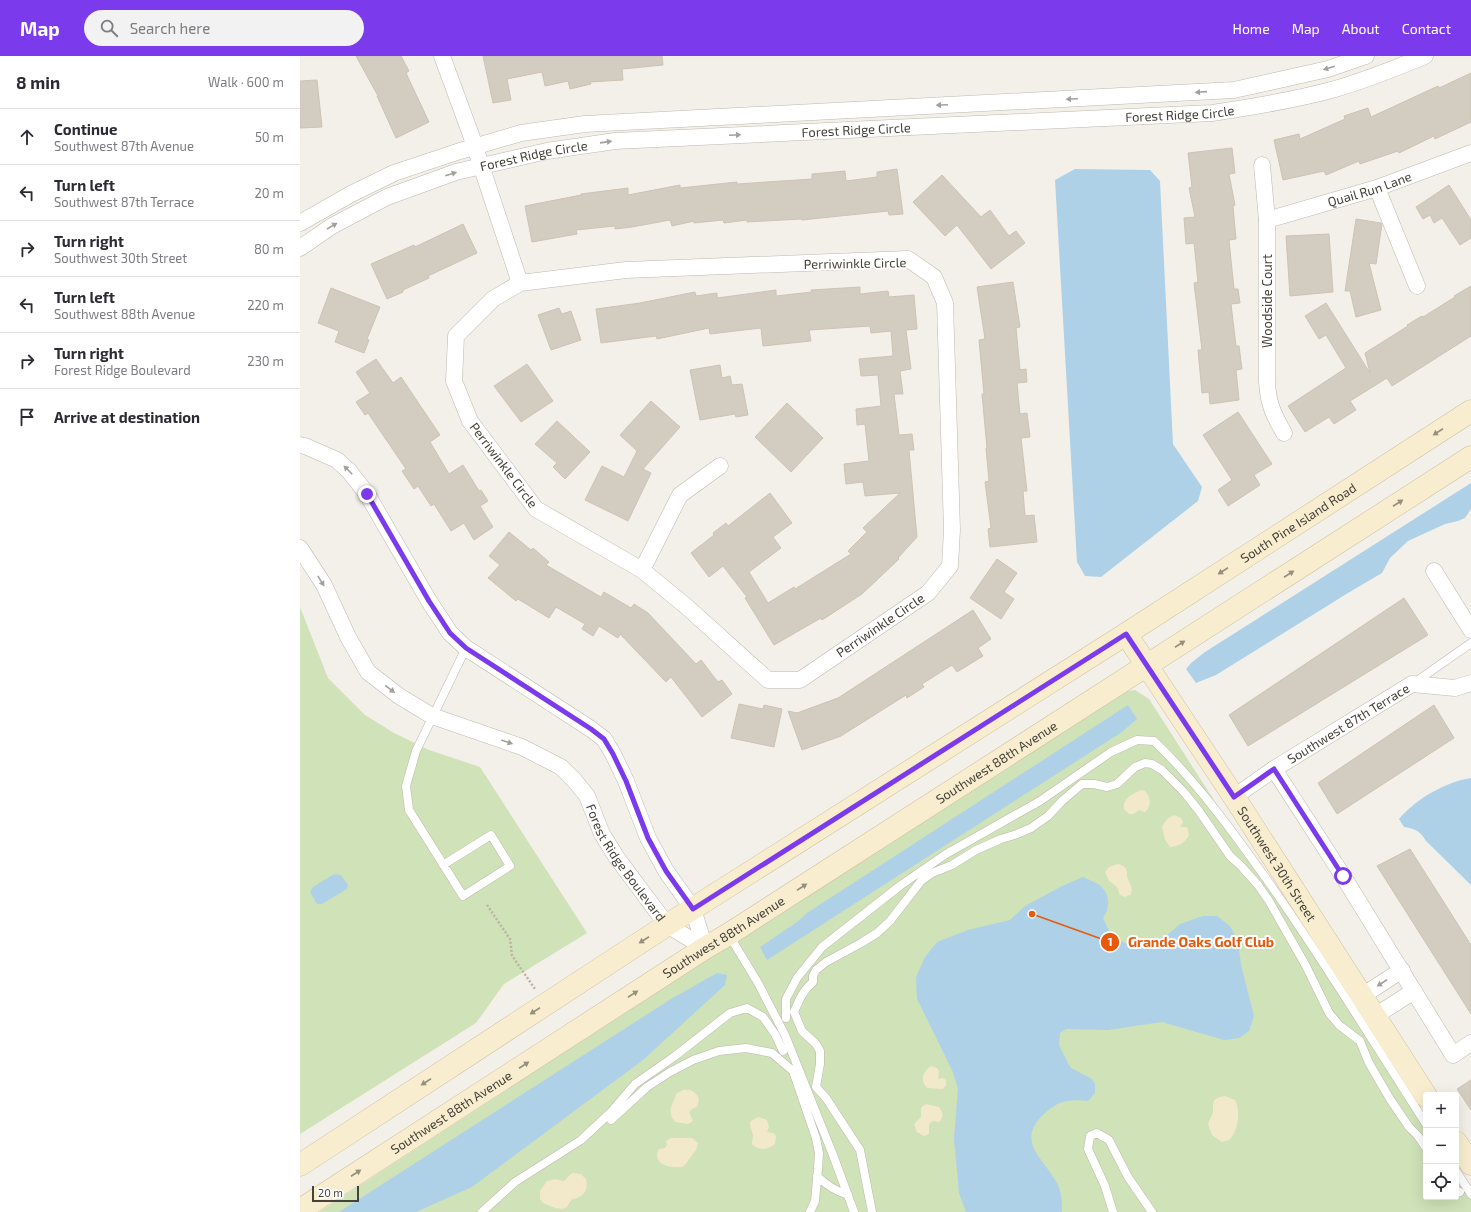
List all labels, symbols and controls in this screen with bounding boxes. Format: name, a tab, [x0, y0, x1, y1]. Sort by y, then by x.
search box	[84, 10, 364, 46]
text: Map	[20, 17, 60, 40]
icon: search	[98, 17, 120, 39]
text: Search here	[130, 19, 210, 37]
text: Home	[1233, 20, 1270, 37]
text: Map	[1292, 20, 1320, 37]
text: About	[1342, 20, 1380, 37]
text: Contact	[1402, 20, 1451, 37]
one-way arrow	[1323, 65, 1335, 71]
text: 8 min	[16, 72, 60, 92]
text: Walk · 600 m	[208, 74, 284, 90]
one-way arrow	[1194, 89, 1207, 95]
one-way arrow	[1066, 95, 1078, 102]
one-way arrow	[936, 102, 948, 109]
street label: Forest Ridge Circle	[1125, 102, 1235, 125]
street label: Forest Ridge Circle	[801, 119, 911, 140]
text: Continue	[54, 120, 117, 138]
icon: ahead	[16, 126, 38, 148]
text: 50 m	[255, 129, 284, 145]
one-way arrow	[729, 132, 741, 139]
street label: Forest Ridge Circle	[478, 137, 589, 174]
text: Southwest 87th Avenue	[54, 138, 194, 154]
one-way arrow	[600, 139, 612, 145]
street label: Quail Run Lane	[1326, 168, 1414, 210]
one-way arrow	[445, 171, 457, 177]
text: Turn left	[54, 176, 115, 194]
icon: left	[16, 182, 38, 204]
text: 20 m	[255, 185, 284, 201]
text: Southwest 87th Terrace	[54, 194, 194, 210]
one-way arrow	[326, 223, 338, 230]
text: Turn right	[54, 232, 124, 250]
icon: right	[16, 238, 38, 260]
text: 80 m	[254, 241, 284, 257]
text: Southwest 30th Street	[54, 250, 187, 266]
street label: Perriwinkle Circle	[803, 254, 907, 272]
street label: Woodside Court	[1259, 254, 1275, 348]
text: Turn left	[54, 288, 115, 306]
icon: left	[16, 294, 38, 316]
text: 220 m	[247, 297, 284, 313]
text: Southwest 88th Avenue	[54, 306, 195, 322]
text: Turn right	[54, 344, 124, 362]
icon: right	[16, 350, 38, 372]
text: 230 m	[247, 353, 284, 369]
text: Forest Ridge Boulevard	[54, 362, 191, 378]
icon: arrive	[16, 406, 38, 428]
text: Arrive at destination	[54, 408, 200, 426]
street label: Perriwinkle Circle	[467, 419, 541, 511]
one-way arrow	[1433, 428, 1443, 436]
one-way arrow	[343, 465, 353, 475]
street label: South Pine Island Road	[1237, 479, 1359, 566]
route end	[358, 485, 376, 503]
one-way arrow	[1392, 500, 1404, 507]
one-way arrow	[1218, 567, 1228, 575]
one-way arrow	[1283, 570, 1295, 577]
one-way arrow	[317, 576, 325, 586]
street label: Perriwinkle Circle	[833, 590, 927, 660]
one-way arrow	[1174, 640, 1185, 648]
street label: Southwest 87th Terrace	[1284, 680, 1412, 767]
one-way arrow	[384, 684, 395, 693]
street label: Southwest 88th Avenue	[933, 717, 1060, 807]
one-way arrow	[502, 739, 514, 745]
street label: Forest Ridge Boulevard	[583, 802, 669, 924]
street label: Southwest 30th Street	[1234, 803, 1320, 924]
route start	[1334, 867, 1352, 885]
one-way arrow	[797, 883, 807, 891]
street label: Southwest 88th Avenue	[660, 892, 788, 981]
callout: Grande Oaks Golf Club	[1100, 929, 1283, 955]
text: Grande Oaks Golf Club	[1128, 933, 1274, 950]
text: 1	[1107, 934, 1113, 948]
one-way arrow	[639, 936, 649, 944]
one-way arrow	[1377, 979, 1387, 987]
one-way arrow	[628, 990, 638, 998]
one-way arrow	[530, 1007, 540, 1015]
one-way arrow	[518, 1061, 530, 1068]
street label: Southwest 88th Avenue	[387, 1067, 515, 1157]
one-way arrow	[420, 1079, 432, 1086]
map controls	[1423, 1092, 1459, 1200]
button: +	[1423, 1092, 1459, 1128]
button: −	[1423, 1128, 1459, 1164]
button: locate	[1423, 1164, 1459, 1200]
one-way arrow	[351, 1169, 361, 1177]
scale bar	[312, 1184, 359, 1203]
text: 20 m	[318, 1186, 343, 1199]

